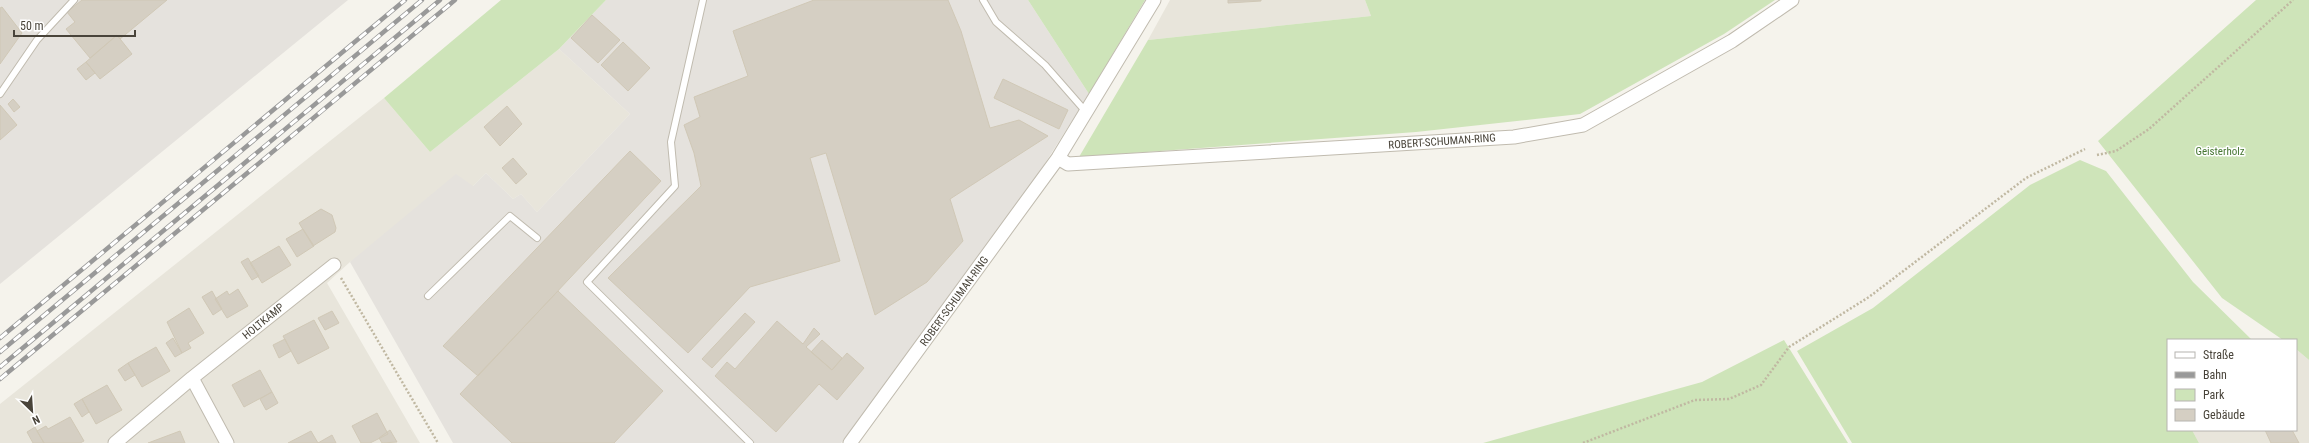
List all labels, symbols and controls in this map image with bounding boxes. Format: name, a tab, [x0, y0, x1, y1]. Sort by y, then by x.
scale bar	[14, 12, 135, 38]
text: 50 m	[20, 19, 44, 33]
street label: ROBERT-SCHUMAN-RING	[1388, 131, 1496, 152]
park label: Geisterholz	[2195, 145, 2245, 158]
street label: ROBERT-SCHUMAN-RING	[917, 254, 991, 349]
street label: HOLTKAMP	[240, 301, 287, 342]
legend	[2167, 339, 2297, 431]
text: Straße	[2203, 348, 2234, 362]
text: Bahn	[2203, 368, 2227, 382]
text: Park	[2203, 388, 2225, 402]
north arrow	[12, 391, 52, 431]
text: Gebäude	[2203, 408, 2245, 422]
text: N	[30, 412, 42, 427]

